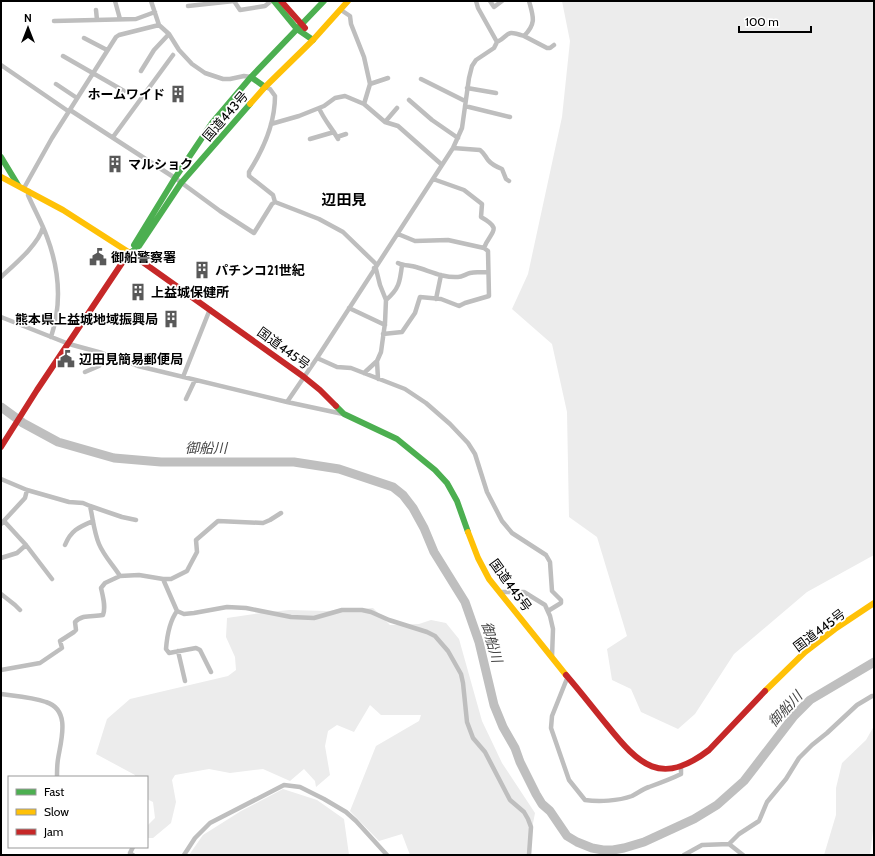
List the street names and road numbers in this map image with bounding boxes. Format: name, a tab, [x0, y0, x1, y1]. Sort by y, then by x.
street label: 国道443号	[199, 88, 251, 144]
street label: 国道445号	[255, 324, 313, 372]
street label: 国道445号	[487, 556, 535, 614]
street label: 国道445号	[790, 605, 848, 655]

